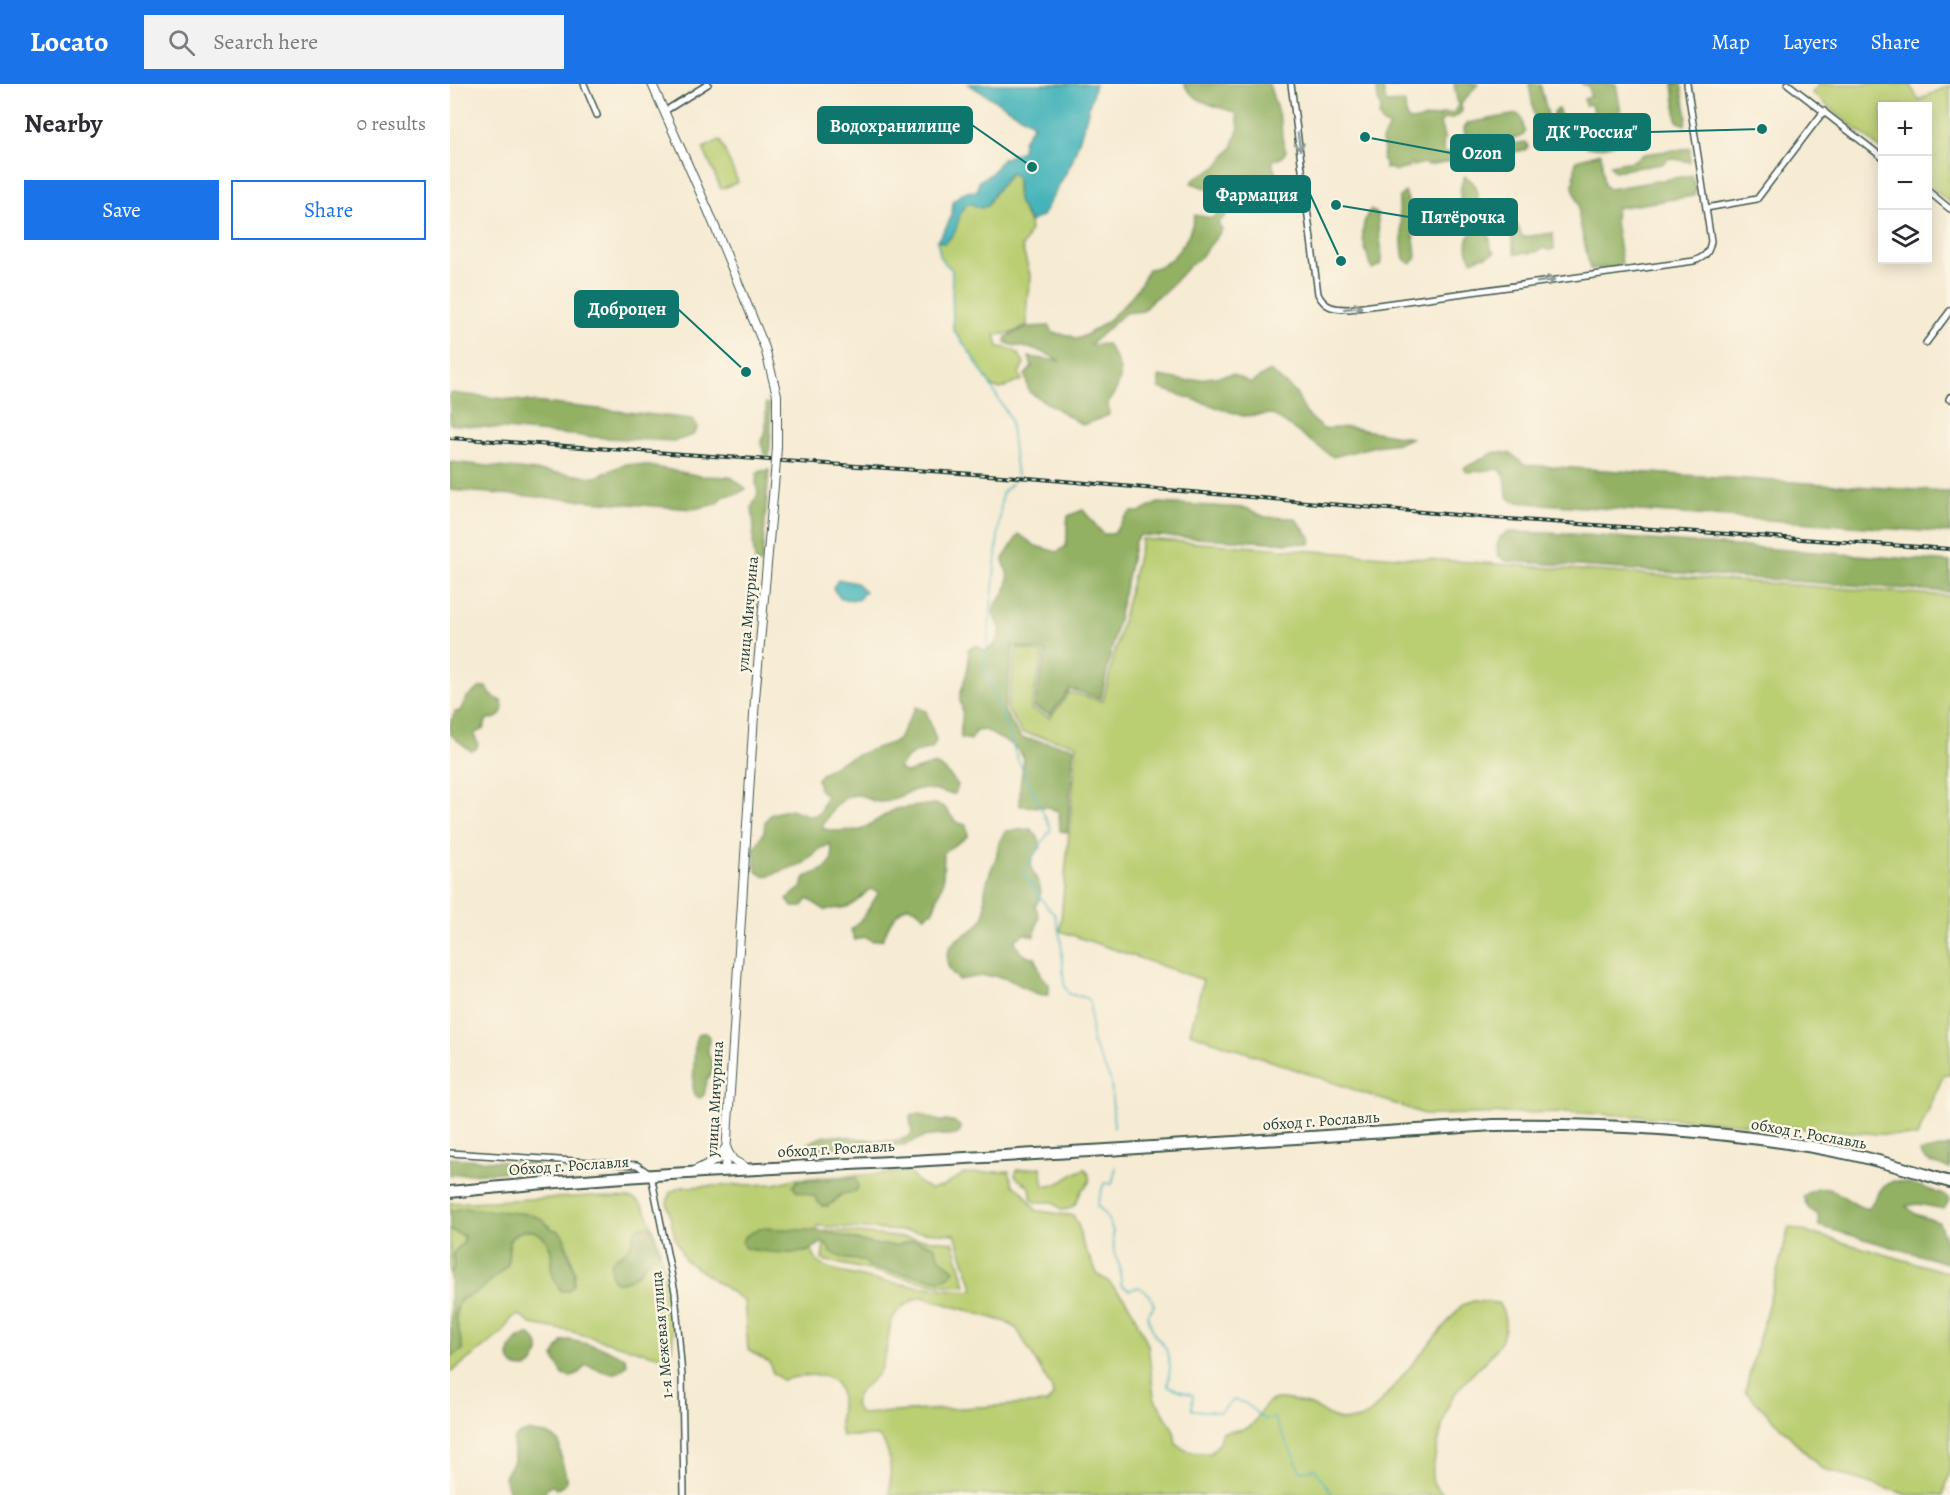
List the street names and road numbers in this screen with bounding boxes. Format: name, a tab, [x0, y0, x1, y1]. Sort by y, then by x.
street label: улица Мичурина	[732, 555, 764, 674]
street label: улица Мичурина	[701, 1040, 729, 1159]
street label: обход г. Рославль	[1262, 1106, 1380, 1136]
street label: обход г. Рославль	[1750, 1113, 1868, 1155]
street label: обход г. Рославль	[777, 1135, 895, 1163]
street label: Обход г. Рославля	[508, 1151, 630, 1181]
street label: 1-я Межевая улица	[645, 1270, 679, 1400]

